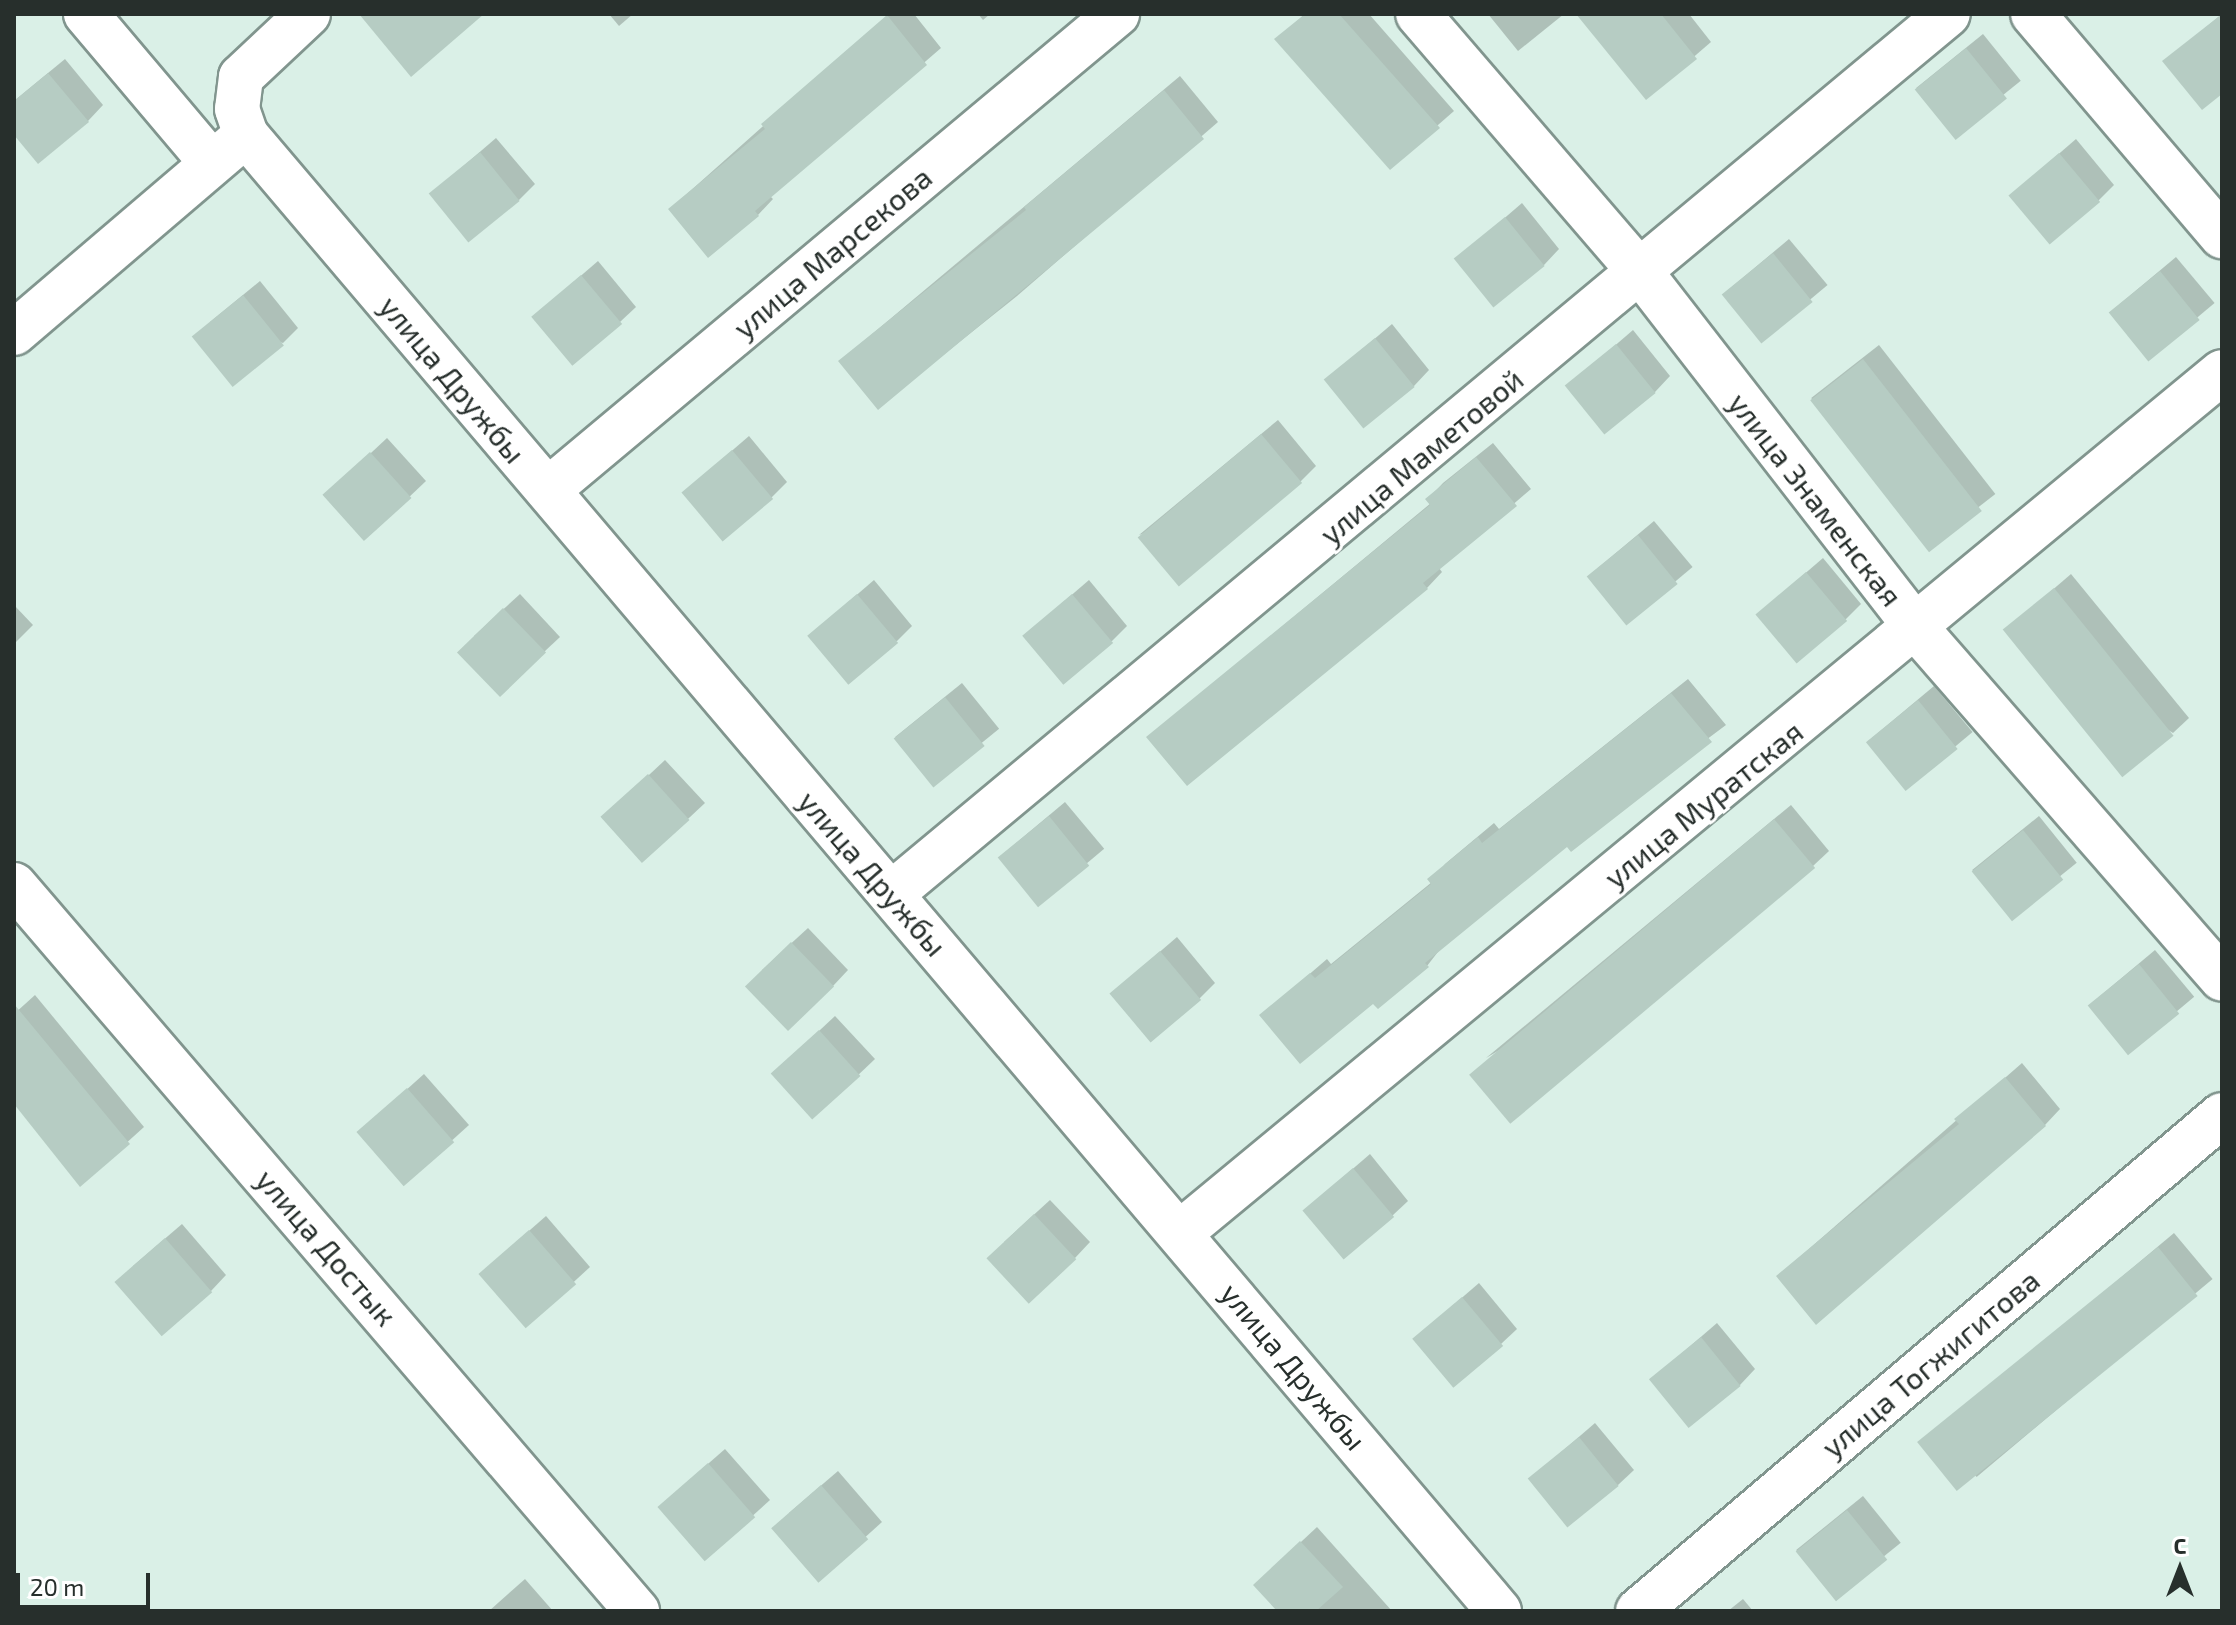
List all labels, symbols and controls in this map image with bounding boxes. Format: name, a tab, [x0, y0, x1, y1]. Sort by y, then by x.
street label: улица Марсекова	[726, 159, 938, 345]
street label: улица Дружбы	[373, 288, 533, 470]
street label: улица Маметовой	[1312, 361, 1530, 551]
street label: улица Знаменская	[1722, 385, 1910, 613]
street label: улица Муратская	[1596, 713, 1810, 895]
street label: улица Дружбы	[791, 783, 955, 963]
street label: улица Достык	[249, 1161, 405, 1333]
street label: улица Тогжигитова	[1814, 1261, 2046, 1465]
street label: улица Дружбы	[1214, 1275, 1374, 1457]
north arrow	[2140, 1529, 2220, 1609]
text: С	[2174, 1532, 2186, 1558]
scale bar	[20, 1557, 154, 1607]
text: 20 m	[30, 1572, 84, 1601]

